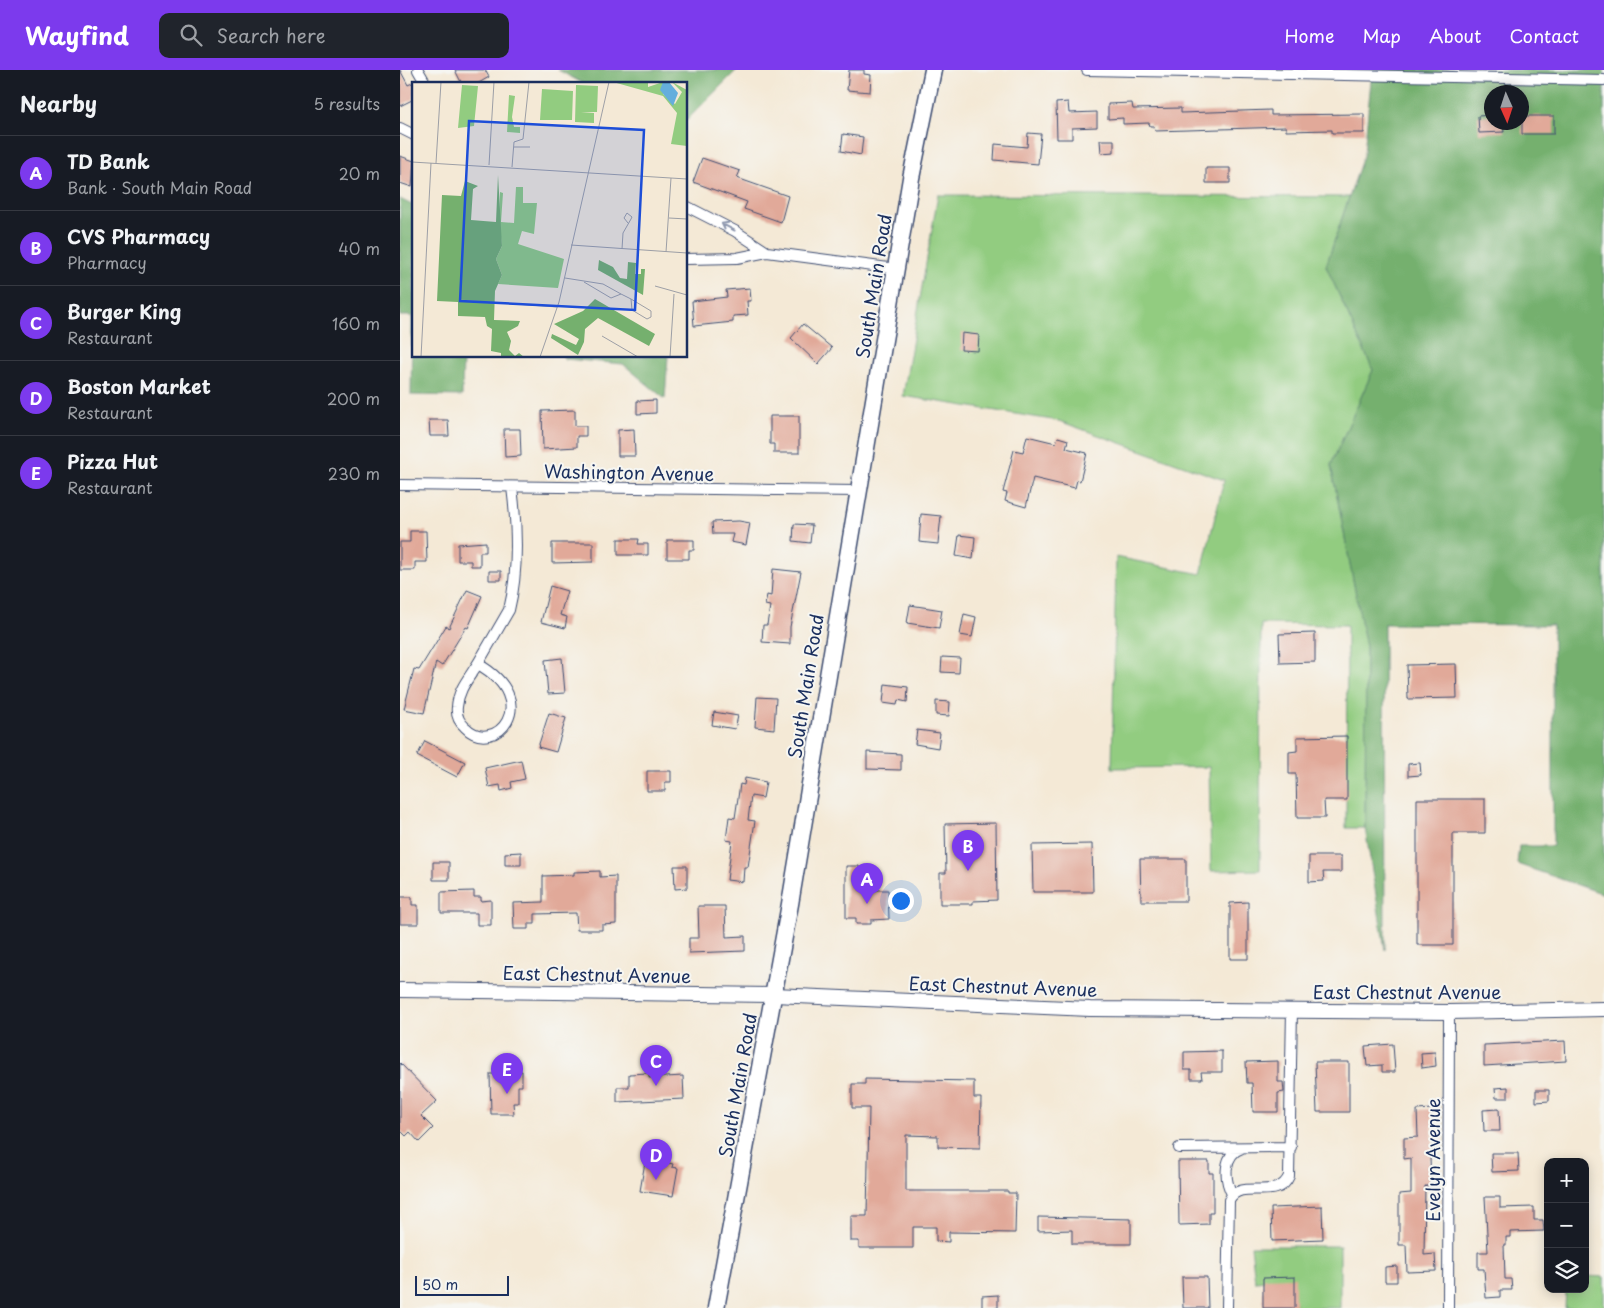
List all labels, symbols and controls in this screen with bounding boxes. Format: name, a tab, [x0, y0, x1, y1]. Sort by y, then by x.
search box	[159, 13, 509, 58]
text: Wayfind	[25, 17, 129, 53]
icon: search	[177, 21, 205, 49]
text: Search here	[217, 21, 325, 49]
text: Home	[1284, 22, 1334, 49]
text: Map	[1362, 22, 1401, 49]
text: About	[1429, 22, 1481, 49]
text: Contact	[1509, 22, 1579, 49]
inset map	[412, 82, 688, 358]
north arrow	[1484, 85, 1529, 130]
text: Nearby	[20, 87, 97, 119]
text: 5 results	[313, 91, 380, 115]
text: TD Bank	[67, 147, 150, 175]
text: A	[30, 161, 42, 185]
text: 20 m	[339, 161, 380, 185]
text: Bank · South Main Road	[67, 175, 252, 199]
street label: South Main Road	[848, 212, 898, 360]
text: CVS Pharmacy	[67, 222, 210, 250]
one-way arrow	[720, 222, 735, 232]
text: B	[31, 236, 41, 260]
text: 40 m	[338, 236, 380, 260]
text: Pharmacy	[67, 250, 147, 274]
text: Burger King	[67, 297, 181, 325]
text: C	[30, 311, 42, 335]
text: 160 m	[332, 311, 380, 335]
text: Restaurant	[67, 325, 153, 349]
text: Boston Market	[67, 372, 211, 400]
text: D	[30, 386, 42, 410]
text: 200 m	[327, 386, 380, 410]
text: Restaurant	[67, 400, 153, 424]
text: Pizza Hut	[67, 447, 158, 475]
street label: Washington Avenue	[544, 457, 715, 487]
text: E	[31, 461, 41, 485]
text: 230 m	[328, 461, 380, 485]
text: Restaurant	[67, 475, 153, 499]
street label: South Main Road	[780, 612, 830, 760]
pin: B	[952, 830, 984, 871]
pin: A	[851, 863, 883, 904]
your location	[888, 888, 914, 914]
street label: East Chestnut Avenue	[502, 959, 692, 989]
street label: East Chestnut Avenue	[908, 969, 1098, 1003]
street label: East Chestnut Avenue	[1313, 978, 1501, 1005]
street label: South Main Road	[711, 1011, 763, 1159]
pin: C	[640, 1045, 672, 1086]
pin: E	[491, 1053, 523, 1094]
street label: Evelyn Avenue	[1419, 1098, 1446, 1222]
pin: D	[640, 1139, 672, 1180]
map controls	[1544, 1158, 1589, 1293]
button: +	[1544, 1158, 1589, 1203]
button: −	[1544, 1203, 1589, 1248]
button: layers	[1544, 1248, 1589, 1293]
scale bar	[415, 1273, 509, 1296]
text: 50 m	[422, 1274, 458, 1295]

